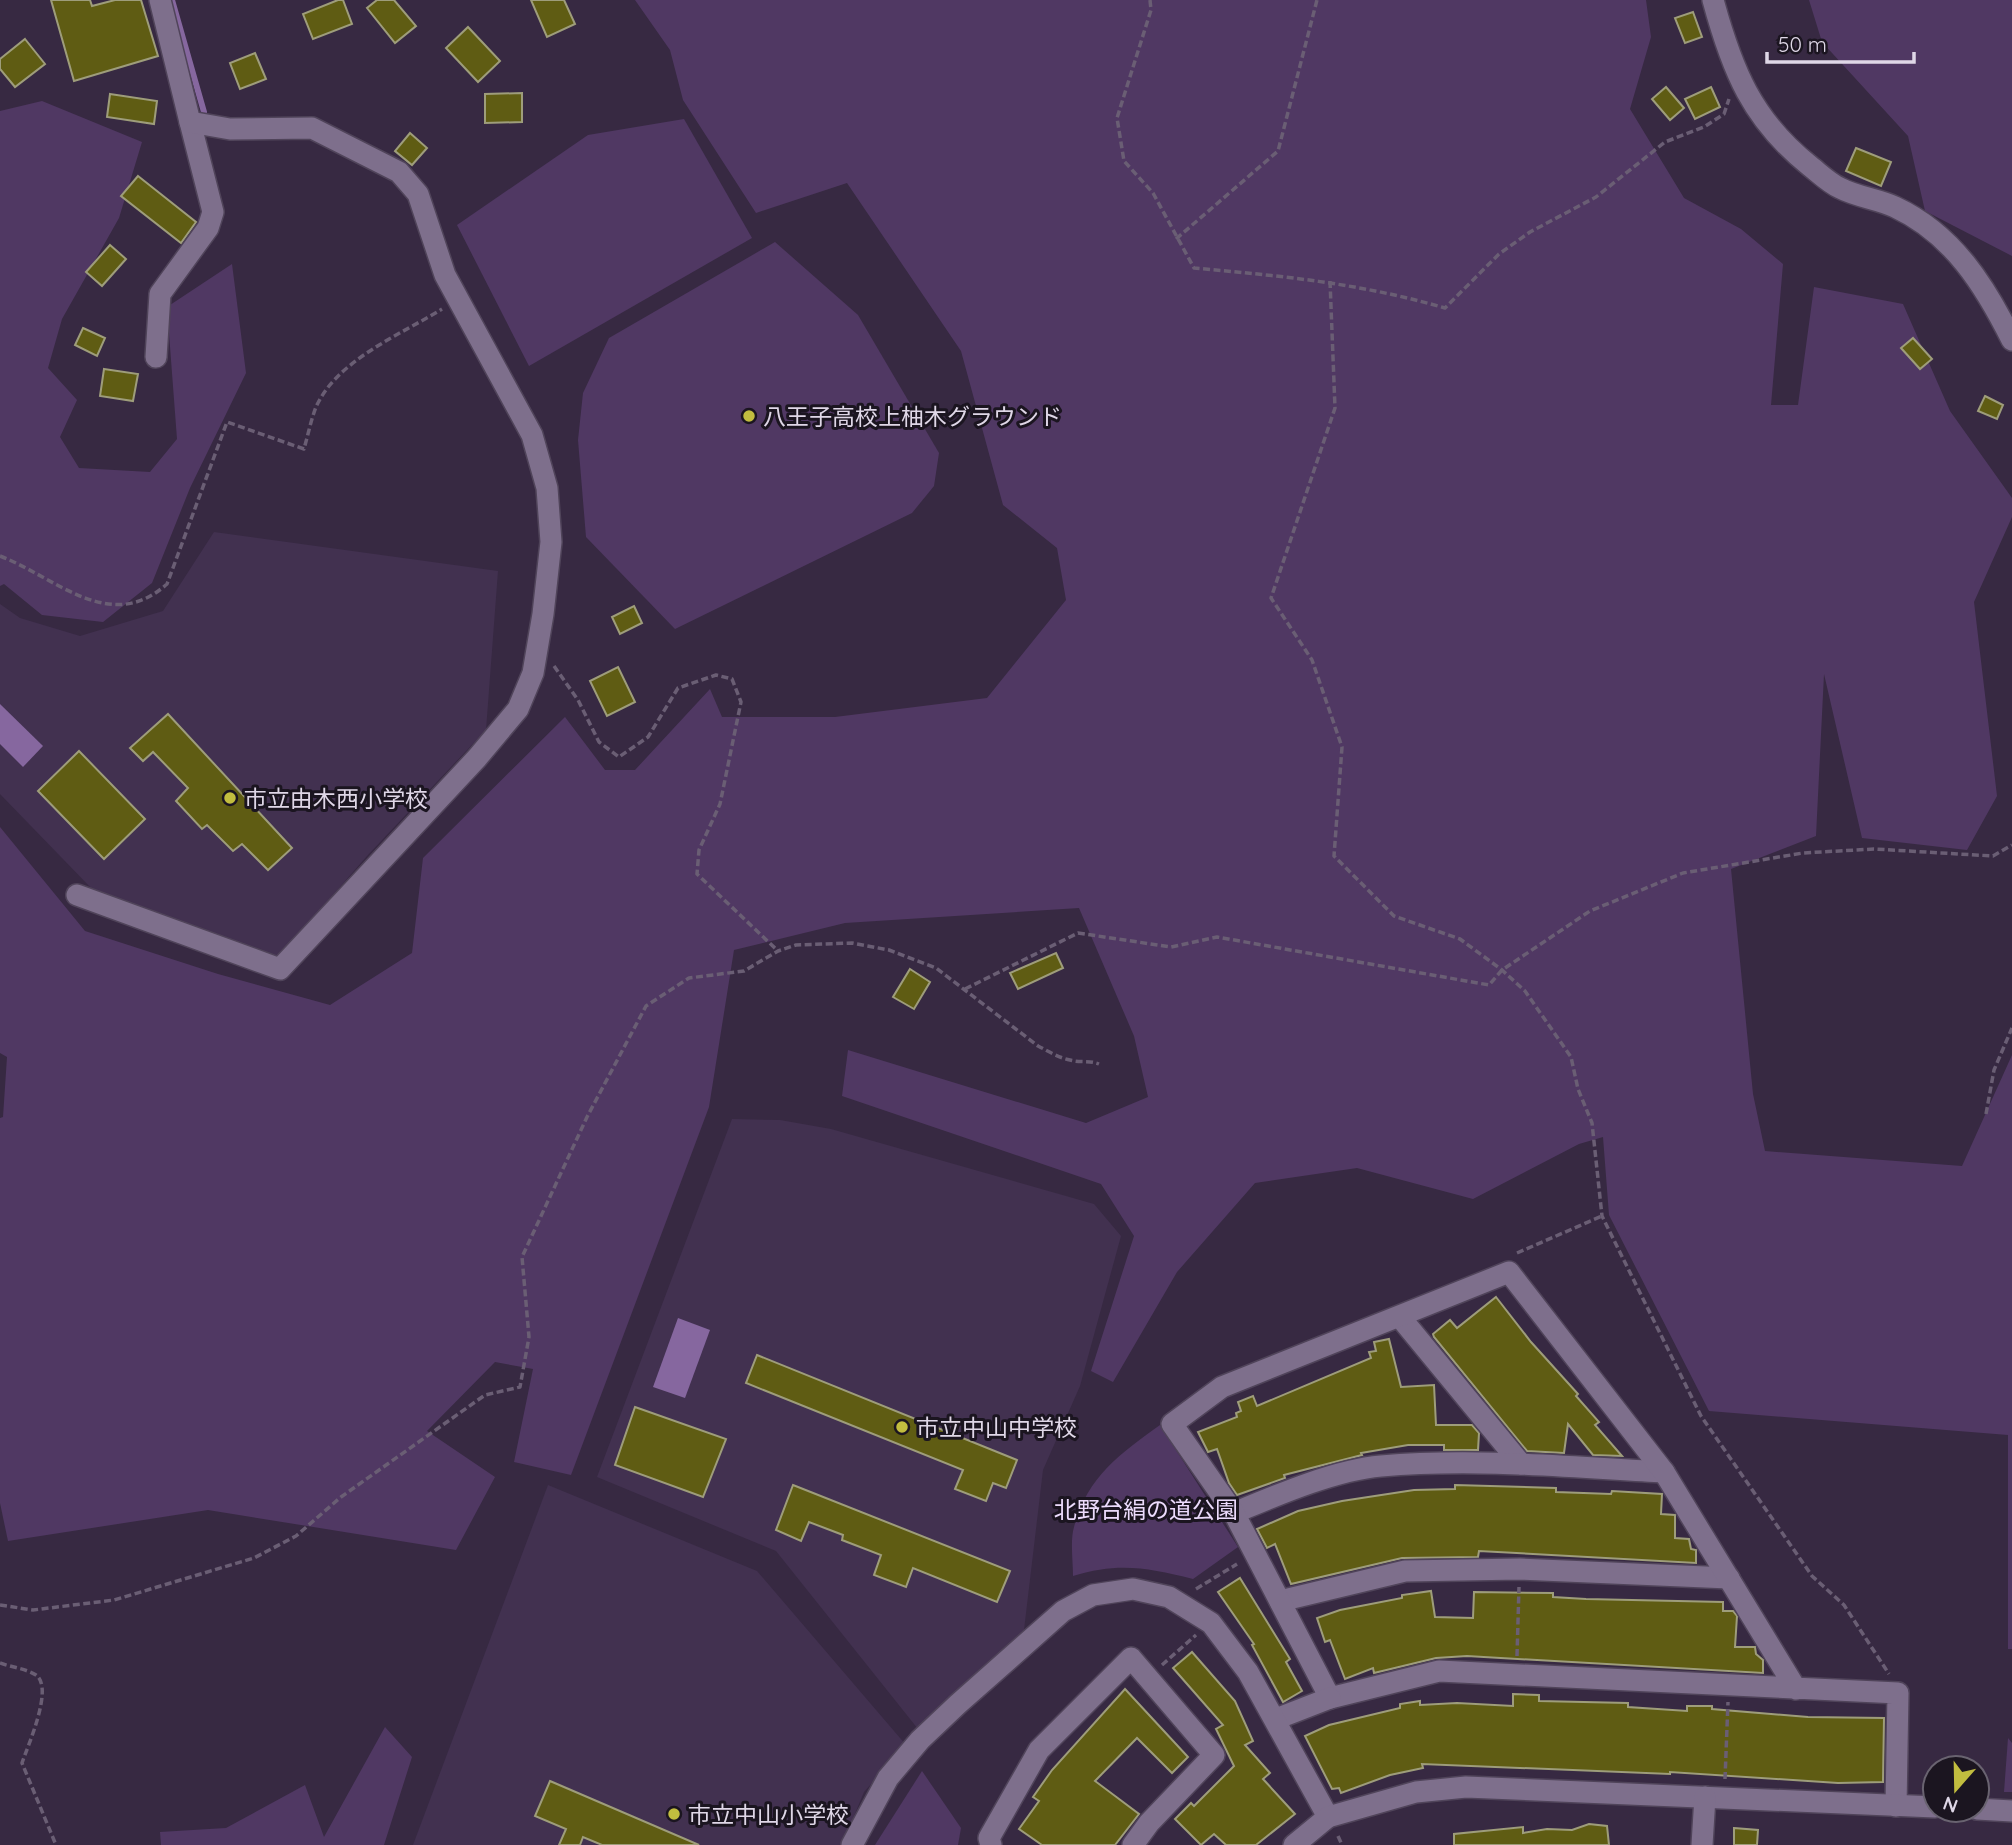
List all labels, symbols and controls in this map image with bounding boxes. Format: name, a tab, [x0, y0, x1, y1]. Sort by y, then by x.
scale bar	[1767, 21, 1914, 65]
text: 50 m	[1778, 31, 1827, 57]
place label: 八王子高校上柚木グラウンド	[763, 402, 1062, 431]
marker: 八王子高校上柚木グラウンド	[741, 408, 757, 424]
place label: 市立由木西小学校	[244, 784, 428, 813]
marker: 市立由木西小学校	[222, 790, 238, 806]
place label: 市立中山中学校	[916, 1413, 1077, 1442]
marker: 市立中山中学校	[894, 1419, 910, 1435]
park label: 北野台絹の道公園	[1054, 1495, 1238, 1524]
north arrow	[1921, 1754, 1991, 1824]
text: N	[1940, 1791, 1961, 1819]
place label: 市立中山小学校	[688, 1800, 849, 1829]
marker: 市立中山小学校	[666, 1806, 682, 1822]

